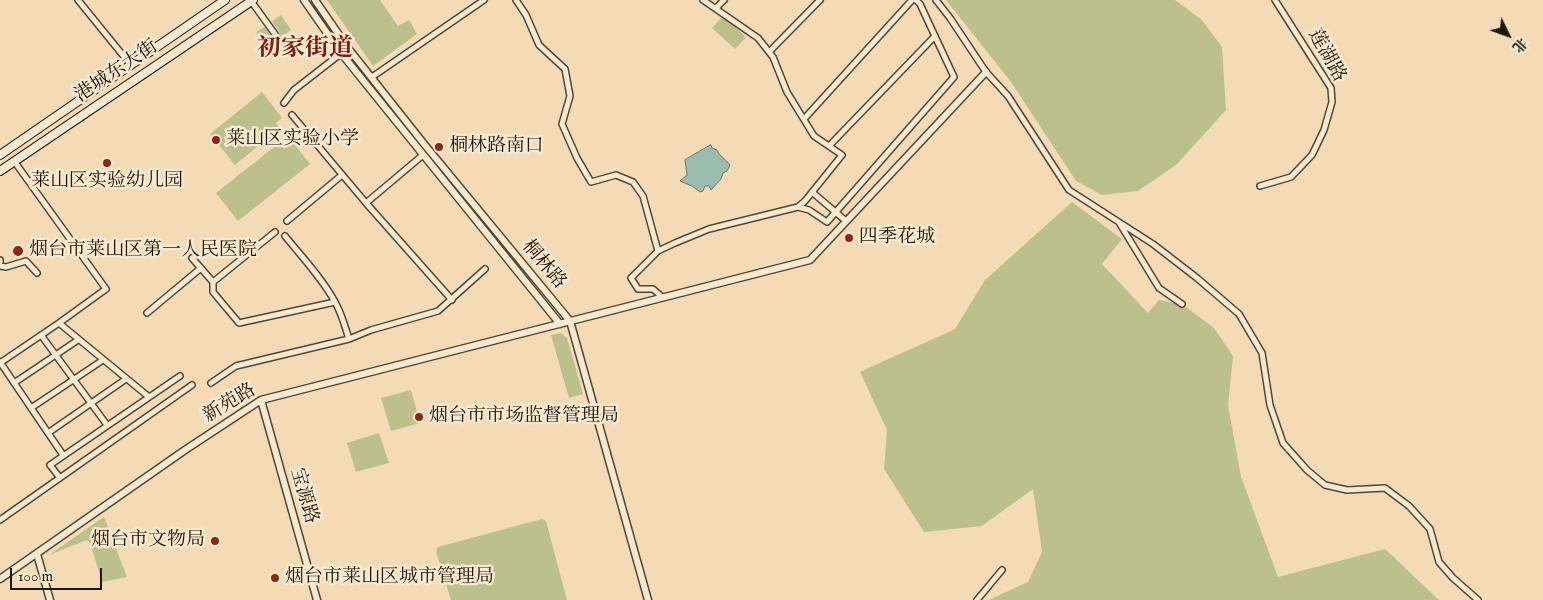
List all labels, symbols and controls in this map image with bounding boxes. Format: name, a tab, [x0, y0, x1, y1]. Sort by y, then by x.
north arrow	[1483, 10, 1533, 60]
street label: 莲湖路	[1302, 26, 1350, 86]
text: 北	[1508, 34, 1531, 56]
street label: 港城东大街	[71, 36, 163, 108]
district label: 初家街道	[257, 36, 353, 64]
place label: 莱山区实验小学	[226, 129, 359, 151]
marker: 莱山区实验小学	[210, 134, 222, 146]
place label: 桐林路南口	[449, 136, 544, 158]
marker: 桐林路南口	[433, 141, 445, 153]
marker: 莱山区实验幼儿园	[101, 157, 113, 169]
place label: 莱山区实验幼儿园	[31, 171, 183, 193]
place label: 四季花城	[859, 227, 935, 249]
marker: 四季花城	[843, 232, 855, 244]
street label: 桐林路	[516, 236, 570, 294]
place label: 烟台市莱山区第一人民医院	[29, 240, 257, 262]
marker: 烟台市莱山区第一人民医院	[11, 244, 25, 258]
street label: 新苑路	[200, 380, 260, 428]
place label: 烟台市市场监督管理局	[429, 406, 619, 428]
marker: 烟台市市场监督管理局	[413, 411, 425, 423]
street label: 宝源路	[284, 465, 322, 527]
place label: 烟台市文物局	[91, 530, 205, 552]
marker: 烟台市文物局	[209, 535, 221, 547]
scale bar	[12, 558, 105, 590]
text: 100 m	[18, 567, 53, 586]
place label: 烟台市莱山区城市管理局	[285, 567, 494, 589]
marker: 烟台市莱山区城市管理局	[269, 572, 281, 584]

